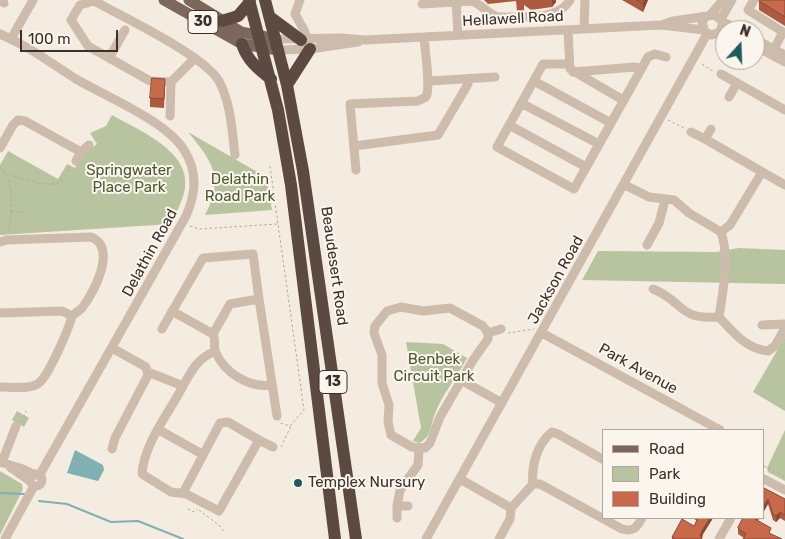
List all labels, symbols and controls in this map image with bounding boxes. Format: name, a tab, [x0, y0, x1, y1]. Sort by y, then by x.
street label: Hellawell Road	[462, 7, 564, 31]
road number: 30	[188, 11, 218, 34]
scale bar	[22, 20, 120, 52]
north arrow	[715, 20, 765, 70]
text: N	[737, 22, 753, 41]
text: 100 m	[28, 30, 70, 48]
park label: Springwater Place Park	[86, 162, 172, 197]
park label: Delathin Road Park	[205, 171, 275, 206]
street label: Beaudesert Road	[317, 205, 351, 327]
street label: Delathin Road	[118, 206, 182, 300]
street label: Jackson Road	[524, 233, 588, 327]
street label: Park Avenue	[595, 340, 681, 398]
park label: Benbek Circuit Park	[394, 351, 474, 386]
road number: 13	[319, 371, 347, 394]
legend	[602, 429, 765, 519]
text: Road	[649, 440, 685, 458]
text: Park	[649, 465, 680, 483]
place label: Templex Nursury	[308, 474, 425, 492]
marker: Templex Nursury	[292, 477, 304, 489]
text: Building	[649, 490, 706, 508]

